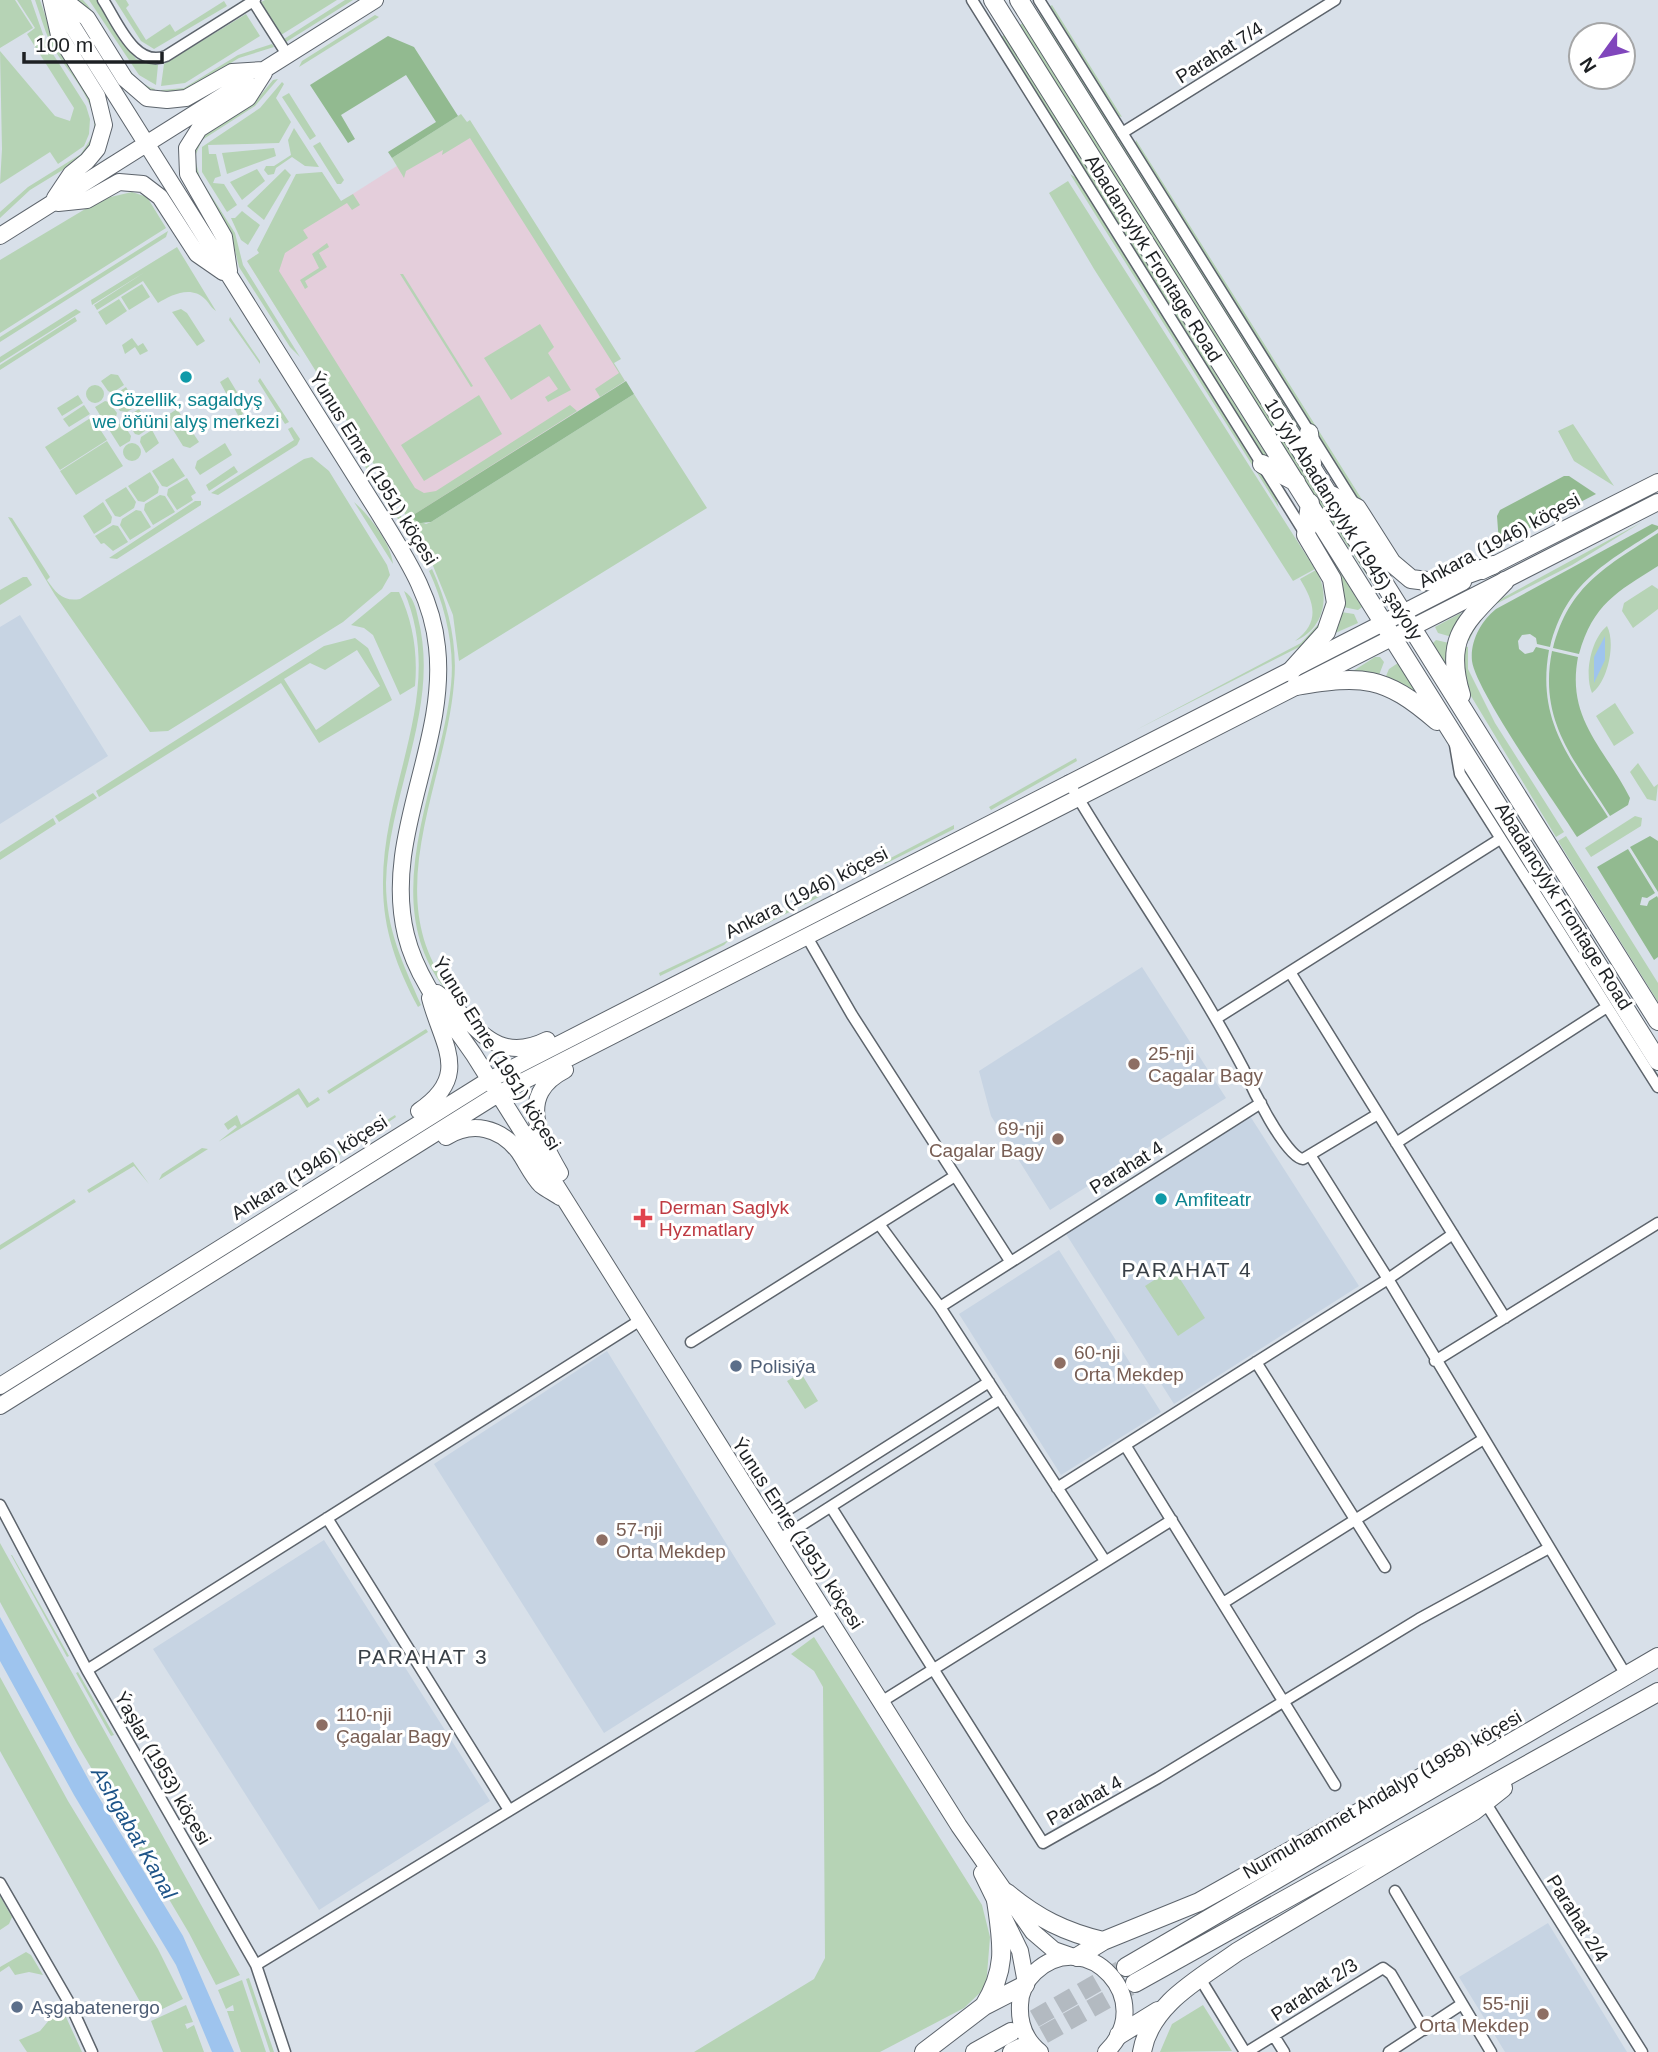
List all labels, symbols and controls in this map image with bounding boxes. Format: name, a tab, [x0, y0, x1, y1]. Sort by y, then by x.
street label: Parahat 7/4	[1172, 17, 1267, 87]
scale bar	[24, 21, 163, 65]
north arrow	[1567, 21, 1637, 91]
text: 100 m	[35, 33, 93, 56]
text: N	[1576, 54, 1601, 76]
street label: Abadancylyk Frontage Road	[1081, 151, 1226, 365]
street label: Ýunus Emre (1951) köçesi	[305, 368, 442, 569]
marker: Gözellik, sagaldyş we öňüni alyş merkezi	[178, 369, 194, 385]
place label: Gözellik, sagaldyş we öňüni alyş merkezi	[92, 389, 279, 432]
street label: 10 ýyl Abadançylyk (1945) şaýoly	[1260, 395, 1427, 644]
street label: Ankara (1946) köçesi	[1415, 489, 1583, 592]
street label: Abadancylyk Frontage Road	[1491, 799, 1636, 1013]
street label: Ankara (1946) köçesi	[721, 842, 891, 943]
street label: Ýunus Emre (1951) köçesi	[428, 953, 565, 1154]
place label: 25-nji Cagalar Bagy	[1148, 1043, 1264, 1086]
marker: 25-nji Cagalar Bagy	[1126, 1056, 1142, 1072]
street label: Ankara (1946) köçesi	[228, 1111, 391, 1224]
place label: 69-nji Cagalar Bagy	[929, 1118, 1044, 1161]
marker: 69-nji Cagalar Bagy	[1050, 1131, 1066, 1147]
street label: Parahat 4	[1086, 1136, 1167, 1198]
place label: Amfiteatr	[1175, 1189, 1252, 1210]
marker: Amfiteatr	[1153, 1191, 1169, 1207]
place label: Derman Saglyk Hyzmatlary	[659, 1197, 789, 1240]
marker: Derman Saglyk Hyzmatlary	[633, 1208, 653, 1228]
district label: PARAHAT 4	[1121, 1258, 1253, 1281]
place label: 60-nji Orta Mekdep	[1074, 1342, 1184, 1385]
marker: 60-nji Orta Mekdep	[1052, 1355, 1068, 1371]
place label: Polisiýa	[750, 1356, 816, 1377]
marker: Polisiýa	[728, 1358, 744, 1374]
street label: Ýunus Emre (1951) köçesi	[728, 1434, 867, 1633]
place label: 57-nji Orta Mekdep	[616, 1519, 726, 1562]
marker: 57-nji Orta Mekdep	[594, 1532, 610, 1548]
district label: PARAHAT 3	[357, 1645, 489, 1668]
street label: Ýaşlar (1953) köçesi	[110, 1688, 215, 1848]
place label: 110-nji Çagalar Bagy	[336, 1704, 452, 1747]
street label: Nurmuhammet Andalyp (1958) köçesi	[1239, 1706, 1525, 1883]
marker: 110-nji Çagalar Bagy	[314, 1717, 330, 1733]
water label: Ashgabat Kanal	[86, 1761, 182, 1904]
street label: Parahat 4	[1043, 1771, 1126, 1830]
street label: Parahat 2/4	[1543, 1871, 1613, 1966]
street label: Parahat 2/3	[1267, 1954, 1361, 2025]
place label: 55-nji Orta Mekdep	[1419, 1993, 1529, 2036]
place label: Aşgabatenergo	[31, 1997, 160, 2018]
marker: Aşgabatenergo	[9, 1999, 25, 2015]
marker: 55-nji Orta Mekdep	[1535, 2006, 1551, 2022]

